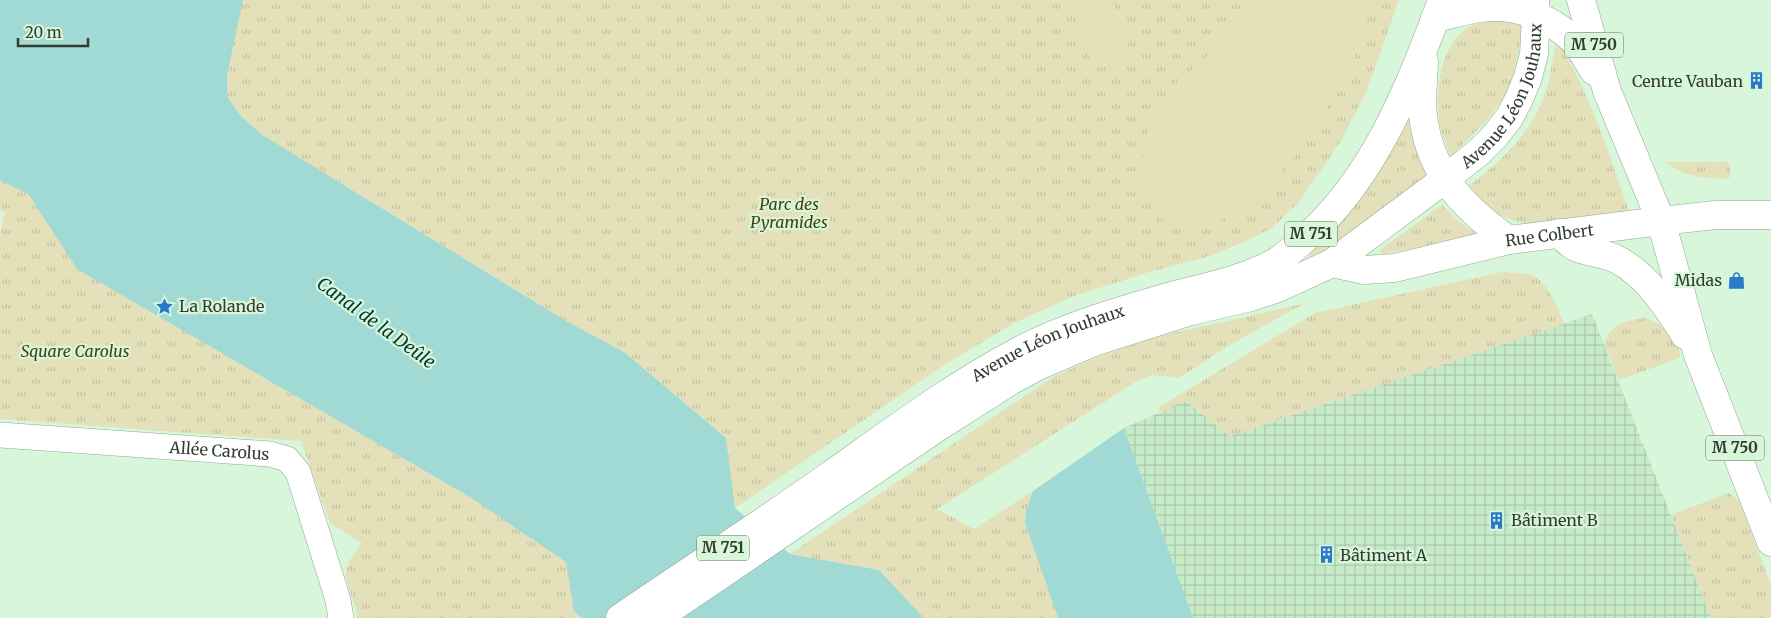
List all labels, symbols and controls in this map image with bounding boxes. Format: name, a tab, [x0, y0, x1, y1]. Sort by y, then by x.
scale bar	[18, 15, 88, 47]
street label: Avenue Léon Jouhaux	[1456, 22, 1546, 173]
text: 20 m	[25, 23, 62, 42]
road number: M 750	[1565, 32, 1623, 58]
place label: Centre Vauban	[1632, 71, 1743, 91]
building icon: Centre Vauban	[1747, 71, 1767, 91]
park label: Parc des Pyramides	[750, 194, 828, 232]
street label: Rue Colbert	[1504, 219, 1596, 250]
road number: M 751	[1285, 222, 1337, 246]
place label: Midas	[1675, 270, 1722, 290]
shop icon: Midas	[1726, 270, 1746, 290]
water label: Canal de la Deûle	[312, 272, 440, 373]
place icon: La Rolande	[155, 296, 175, 316]
place label: La Rolande	[179, 296, 264, 316]
street label: Avenue Léon Jouhaux	[967, 300, 1127, 386]
park label: Square Carolus	[21, 341, 130, 361]
road number: M 750	[1706, 436, 1764, 460]
street label: Allée Carolus	[168, 437, 270, 464]
building icon: Bâtiment B	[1487, 510, 1507, 530]
place label: Bâtiment B	[1511, 510, 1598, 530]
road number: M 751	[697, 536, 749, 560]
building icon: Bâtiment A	[1316, 545, 1336, 565]
place label: Bâtiment A	[1340, 545, 1428, 565]

